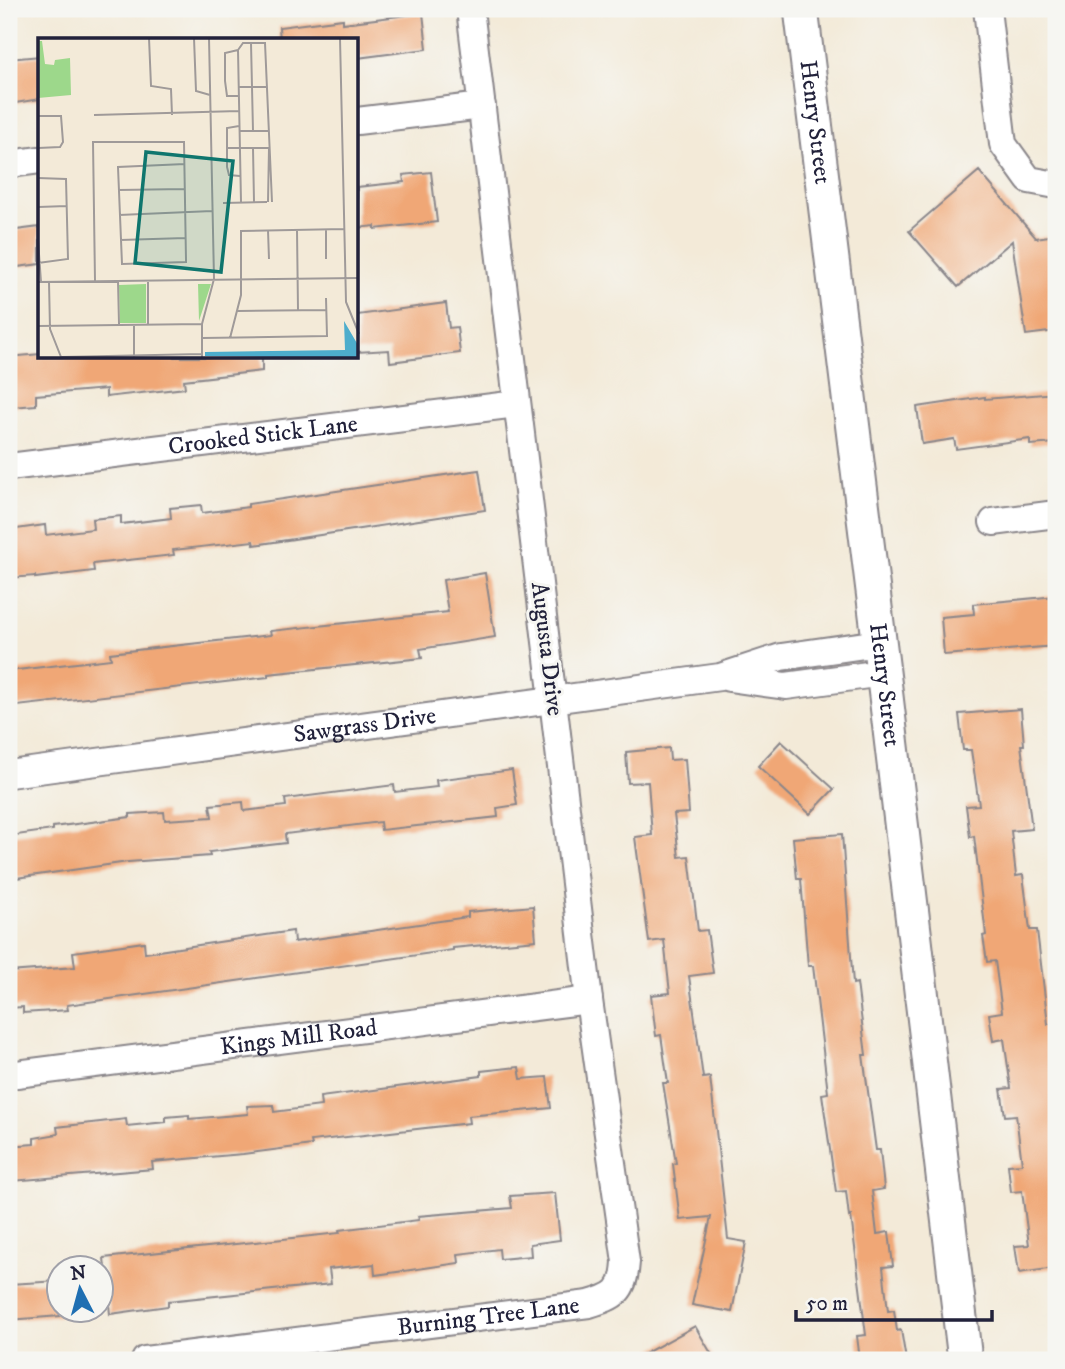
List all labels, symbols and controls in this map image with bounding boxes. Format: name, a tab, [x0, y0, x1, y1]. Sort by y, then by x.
inset map	[38, 38, 359, 359]
street label: Henry Street	[792, 58, 838, 186]
street label: Crooked Stick Lane	[167, 409, 360, 462]
street label: Augusta Drive	[524, 580, 570, 718]
street label: Henry Street	[862, 621, 907, 749]
street label: Sawgrass Drive	[292, 701, 438, 750]
street label: Kings Mill Road	[218, 1013, 379, 1063]
north arrow	[46, 1254, 116, 1324]
text: N	[69, 1261, 88, 1286]
scale bar	[796, 1278, 992, 1322]
street label: Burning Tree Lane	[395, 1290, 581, 1343]
text: 50 m	[806, 1291, 848, 1317]

